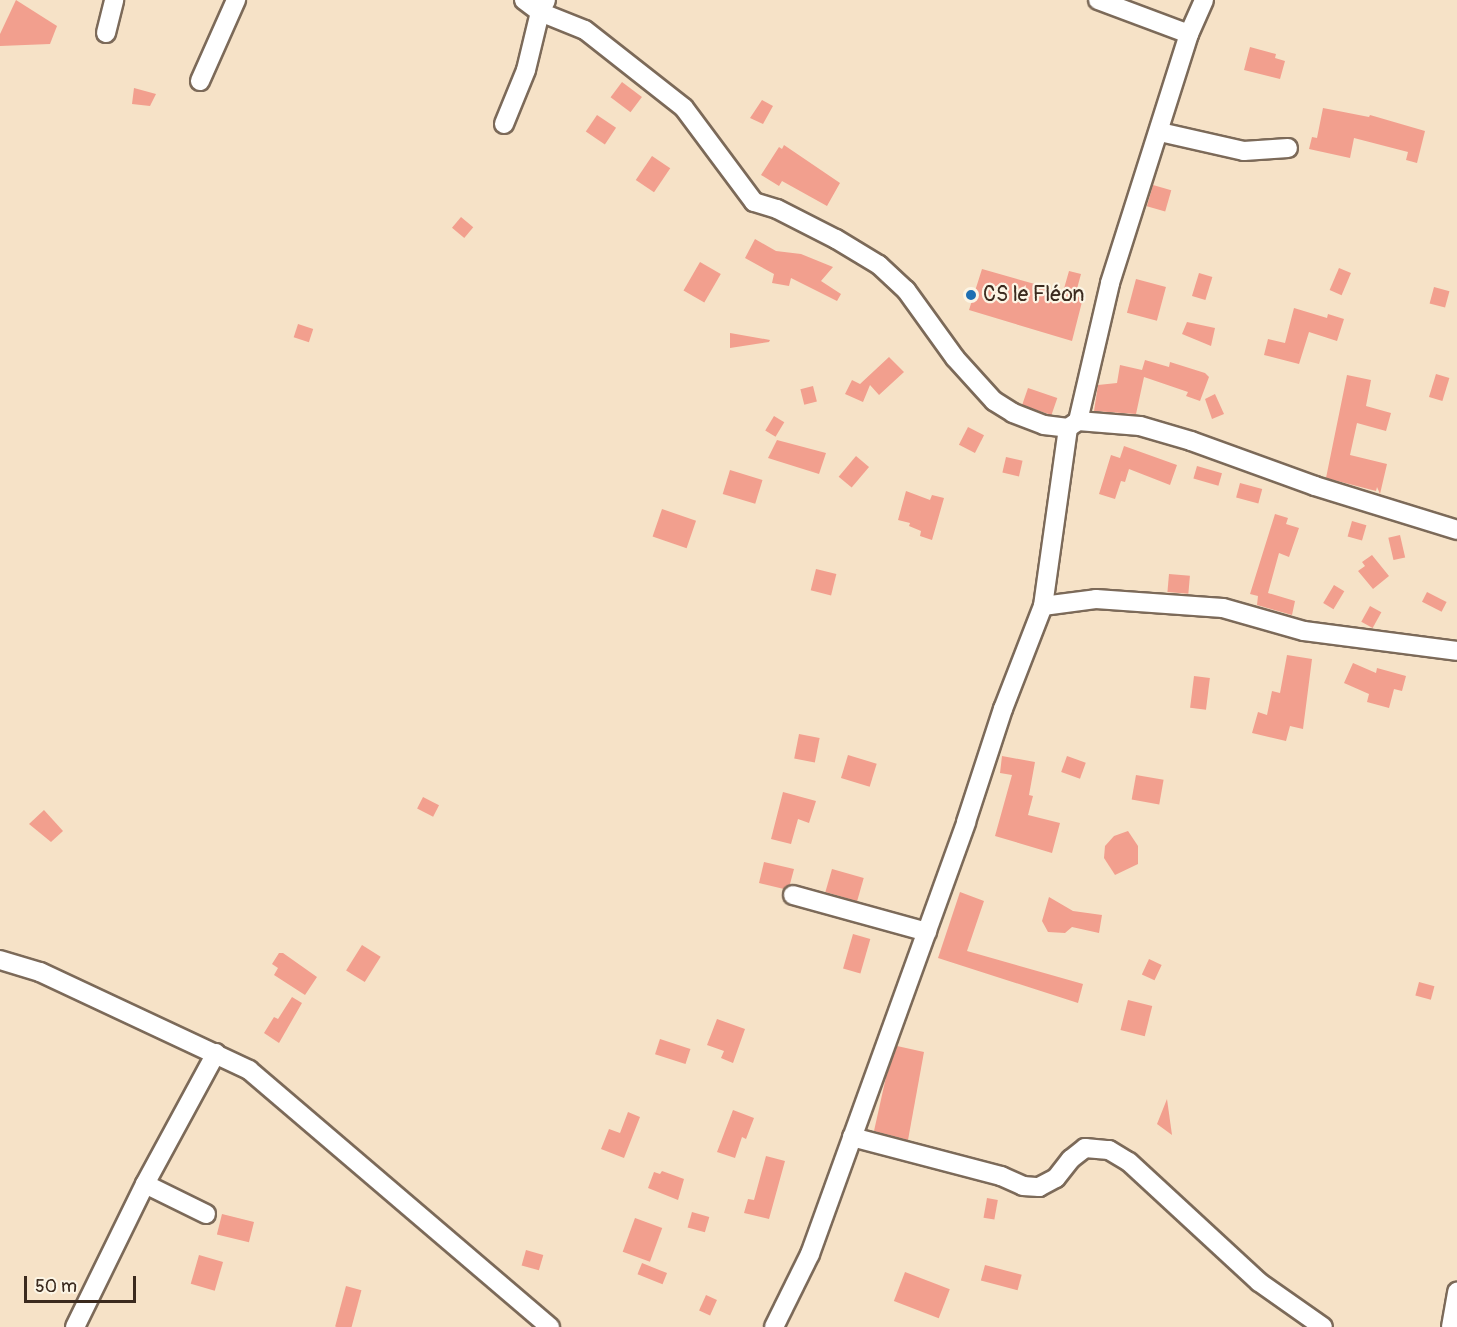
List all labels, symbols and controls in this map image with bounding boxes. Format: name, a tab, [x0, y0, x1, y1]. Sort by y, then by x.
place label: CS le Fléon	[983, 282, 1084, 308]
marker: CS le Fléon	[964, 288, 978, 302]
scale bar	[27, 1264, 140, 1302]
text: 50 m	[35, 1275, 77, 1298]

